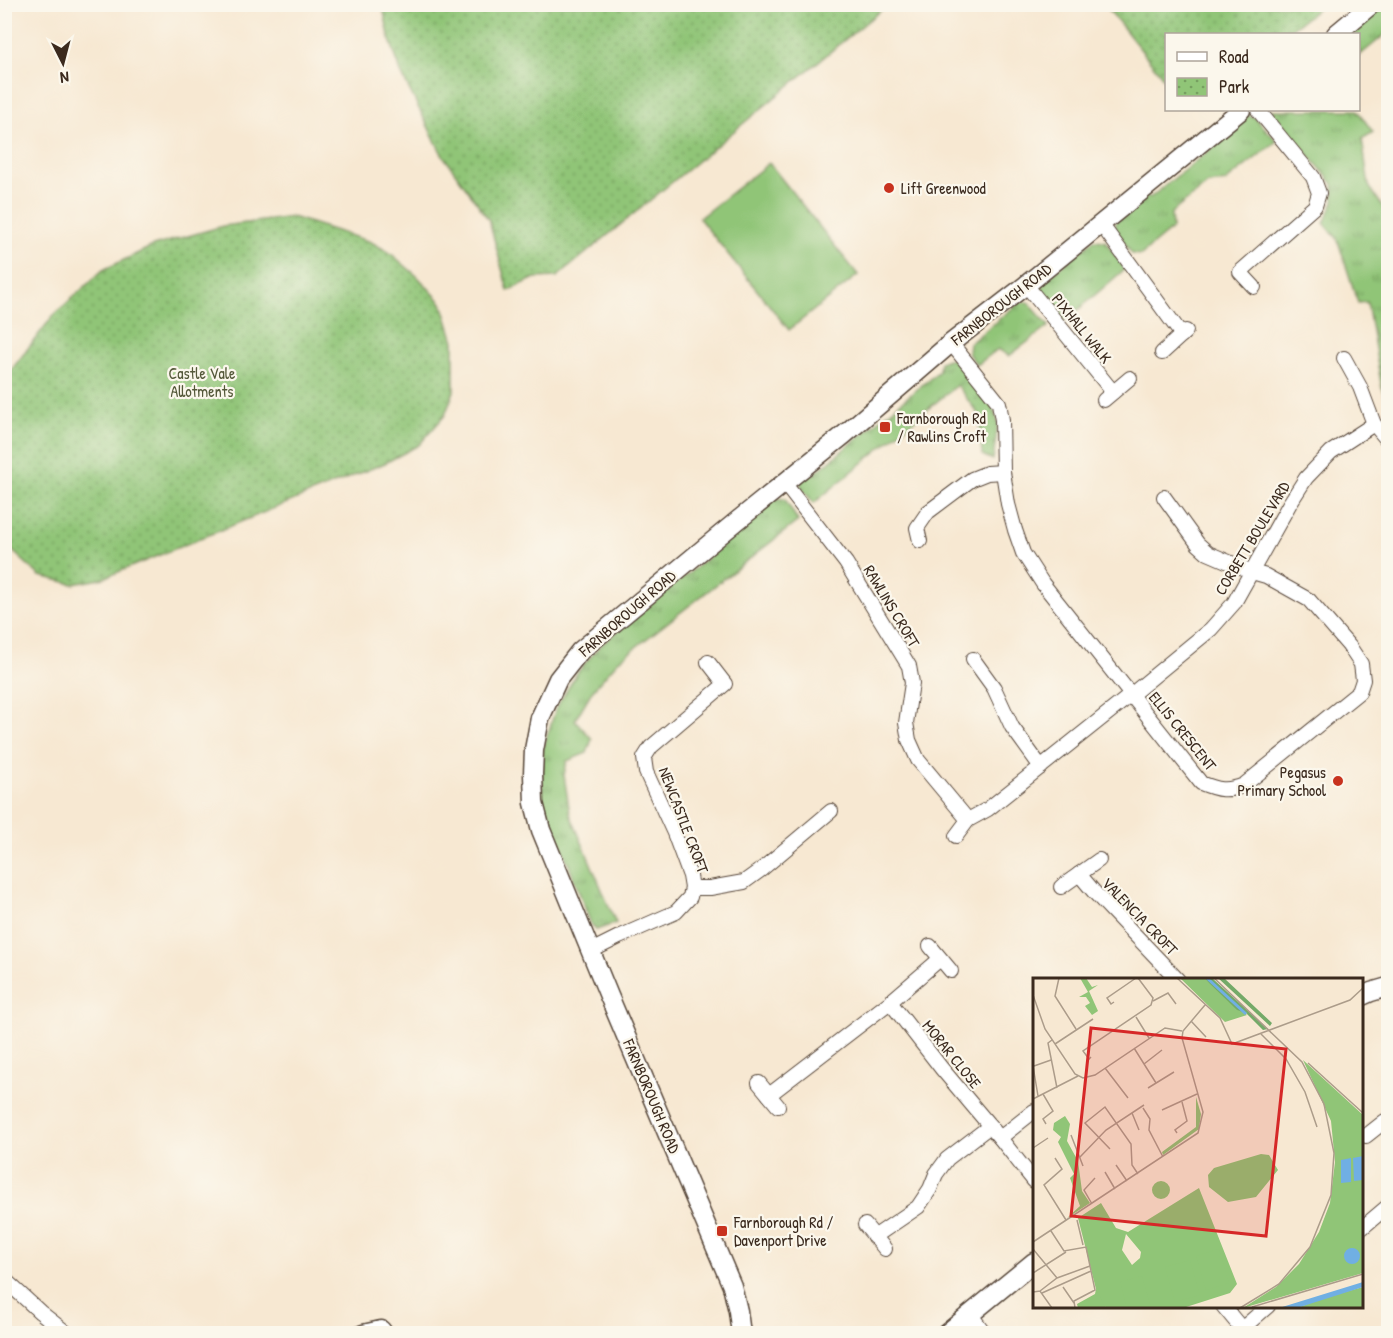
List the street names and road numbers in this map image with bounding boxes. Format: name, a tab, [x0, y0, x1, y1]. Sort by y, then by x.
street label: FARNBOROUGH ROAD	[945, 258, 1056, 351]
street label: PIXHALL WALK	[1047, 288, 1117, 368]
street label: CORBETT BOULEVARD	[1209, 477, 1295, 599]
street label: RAWLINS CROFT	[859, 561, 926, 652]
street label: FARNBOROUGH ROAD	[573, 564, 681, 662]
street label: ELLIS CRESCENT	[1144, 687, 1222, 776]
street label: NEWCASTLE CROFT	[654, 764, 715, 877]
street label: VALENCIA CROFT	[1097, 872, 1183, 960]
street label: MORAR CLOSE	[918, 1015, 986, 1093]
street label: FARNBOROUGH ROAD	[618, 1035, 686, 1157]

